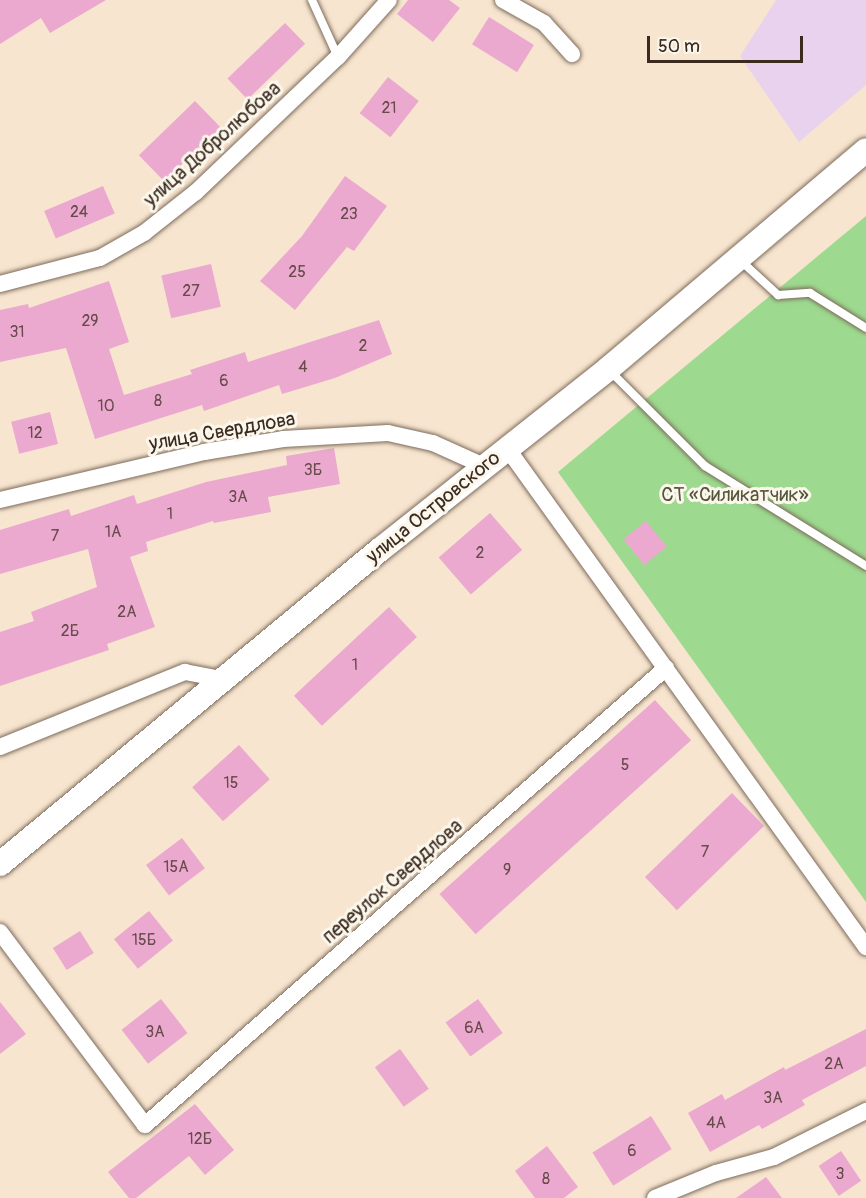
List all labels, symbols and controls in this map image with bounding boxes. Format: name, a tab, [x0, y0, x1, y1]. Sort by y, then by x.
scale bar	[650, 24, 806, 62]
text: 50 m	[658, 35, 700, 58]
street label: улица Добролюбова	[139, 76, 285, 212]
house number: 21	[381, 98, 397, 118]
house number: 24	[70, 202, 88, 222]
house number: 23	[340, 204, 358, 224]
house number: 25	[288, 262, 306, 282]
house number: 27	[182, 281, 200, 301]
house number: 29	[81, 311, 99, 331]
house number: 31	[9, 322, 25, 342]
house number: 2	[359, 336, 367, 356]
house number: 4	[298, 357, 308, 377]
house number: 6	[219, 371, 229, 391]
house number: 8	[154, 391, 162, 411]
house number: 10	[97, 396, 115, 416]
street label: улица Свердлова	[147, 406, 297, 456]
house number: 12	[27, 423, 43, 443]
street label: улица Островского	[361, 446, 505, 568]
house number: 3Б	[304, 460, 322, 480]
park label: СТ «Силикатчик»	[661, 482, 809, 506]
house number: 3А	[228, 487, 248, 507]
house number: 1	[167, 504, 173, 524]
house number: 1А	[105, 522, 121, 542]
house number: 7	[51, 526, 59, 546]
house number: 2	[476, 543, 484, 563]
house number: 2А	[117, 602, 137, 622]
house number: 2Б	[61, 621, 79, 641]
house number: 1	[352, 655, 358, 675]
house number: 5	[621, 755, 629, 775]
house number: 15	[224, 773, 238, 793]
street label: переулок Свердлова	[317, 814, 467, 948]
house number: 7	[701, 842, 709, 862]
house number: 15А	[163, 857, 189, 877]
house number: 9	[503, 860, 511, 880]
house number: 15Б	[132, 930, 156, 950]
house number: 6А	[464, 1018, 484, 1038]
house number: 3А	[145, 1022, 165, 1042]
house number: 2А	[824, 1054, 844, 1074]
house number: 3А	[763, 1088, 783, 1108]
house number: 4А	[706, 1113, 726, 1133]
house number: 12Б	[188, 1129, 212, 1149]
house number: 6	[627, 1141, 637, 1161]
house number: 3	[836, 1164, 844, 1184]
house number: 8	[542, 1169, 550, 1189]

